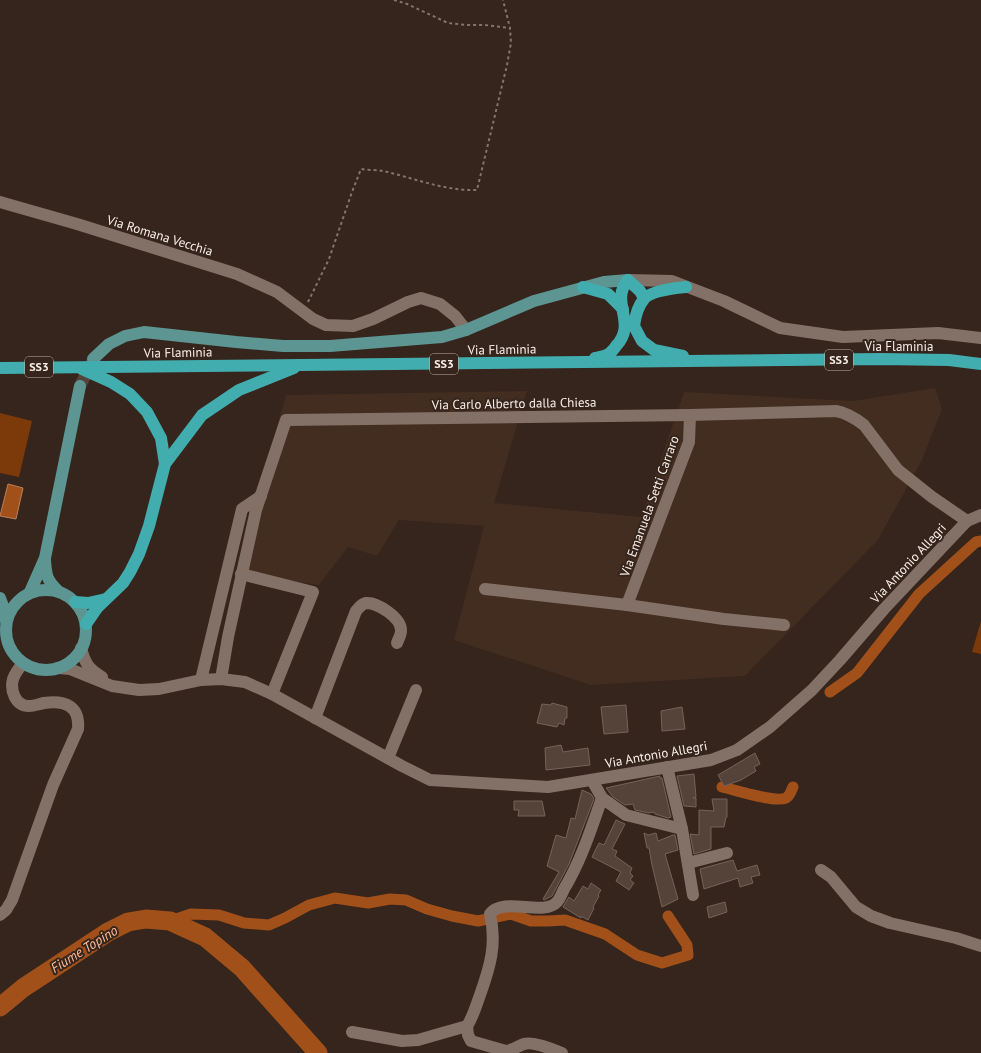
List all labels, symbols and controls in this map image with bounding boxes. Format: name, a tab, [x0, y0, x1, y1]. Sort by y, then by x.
street label: Via Romana Vecchia	[104, 211, 215, 260]
street label: Via Flaminia	[864, 338, 933, 355]
street label: Via Flaminia	[466, 340, 537, 359]
street label: Via Flaminia	[142, 343, 213, 362]
road number: SS3	[825, 350, 853, 370]
road number: SS3	[430, 354, 458, 374]
road number: SS3	[25, 357, 53, 377]
street label: Via Carlo Alberto dalla Chiesa	[431, 394, 597, 413]
street label: Via Emanuela Setti Carraro	[616, 433, 683, 580]
street label: Via Antonio Allegri	[866, 520, 950, 608]
street label: Via Antonio Allegri	[603, 737, 709, 772]
water label: Fiume Topino	[47, 921, 121, 977]

